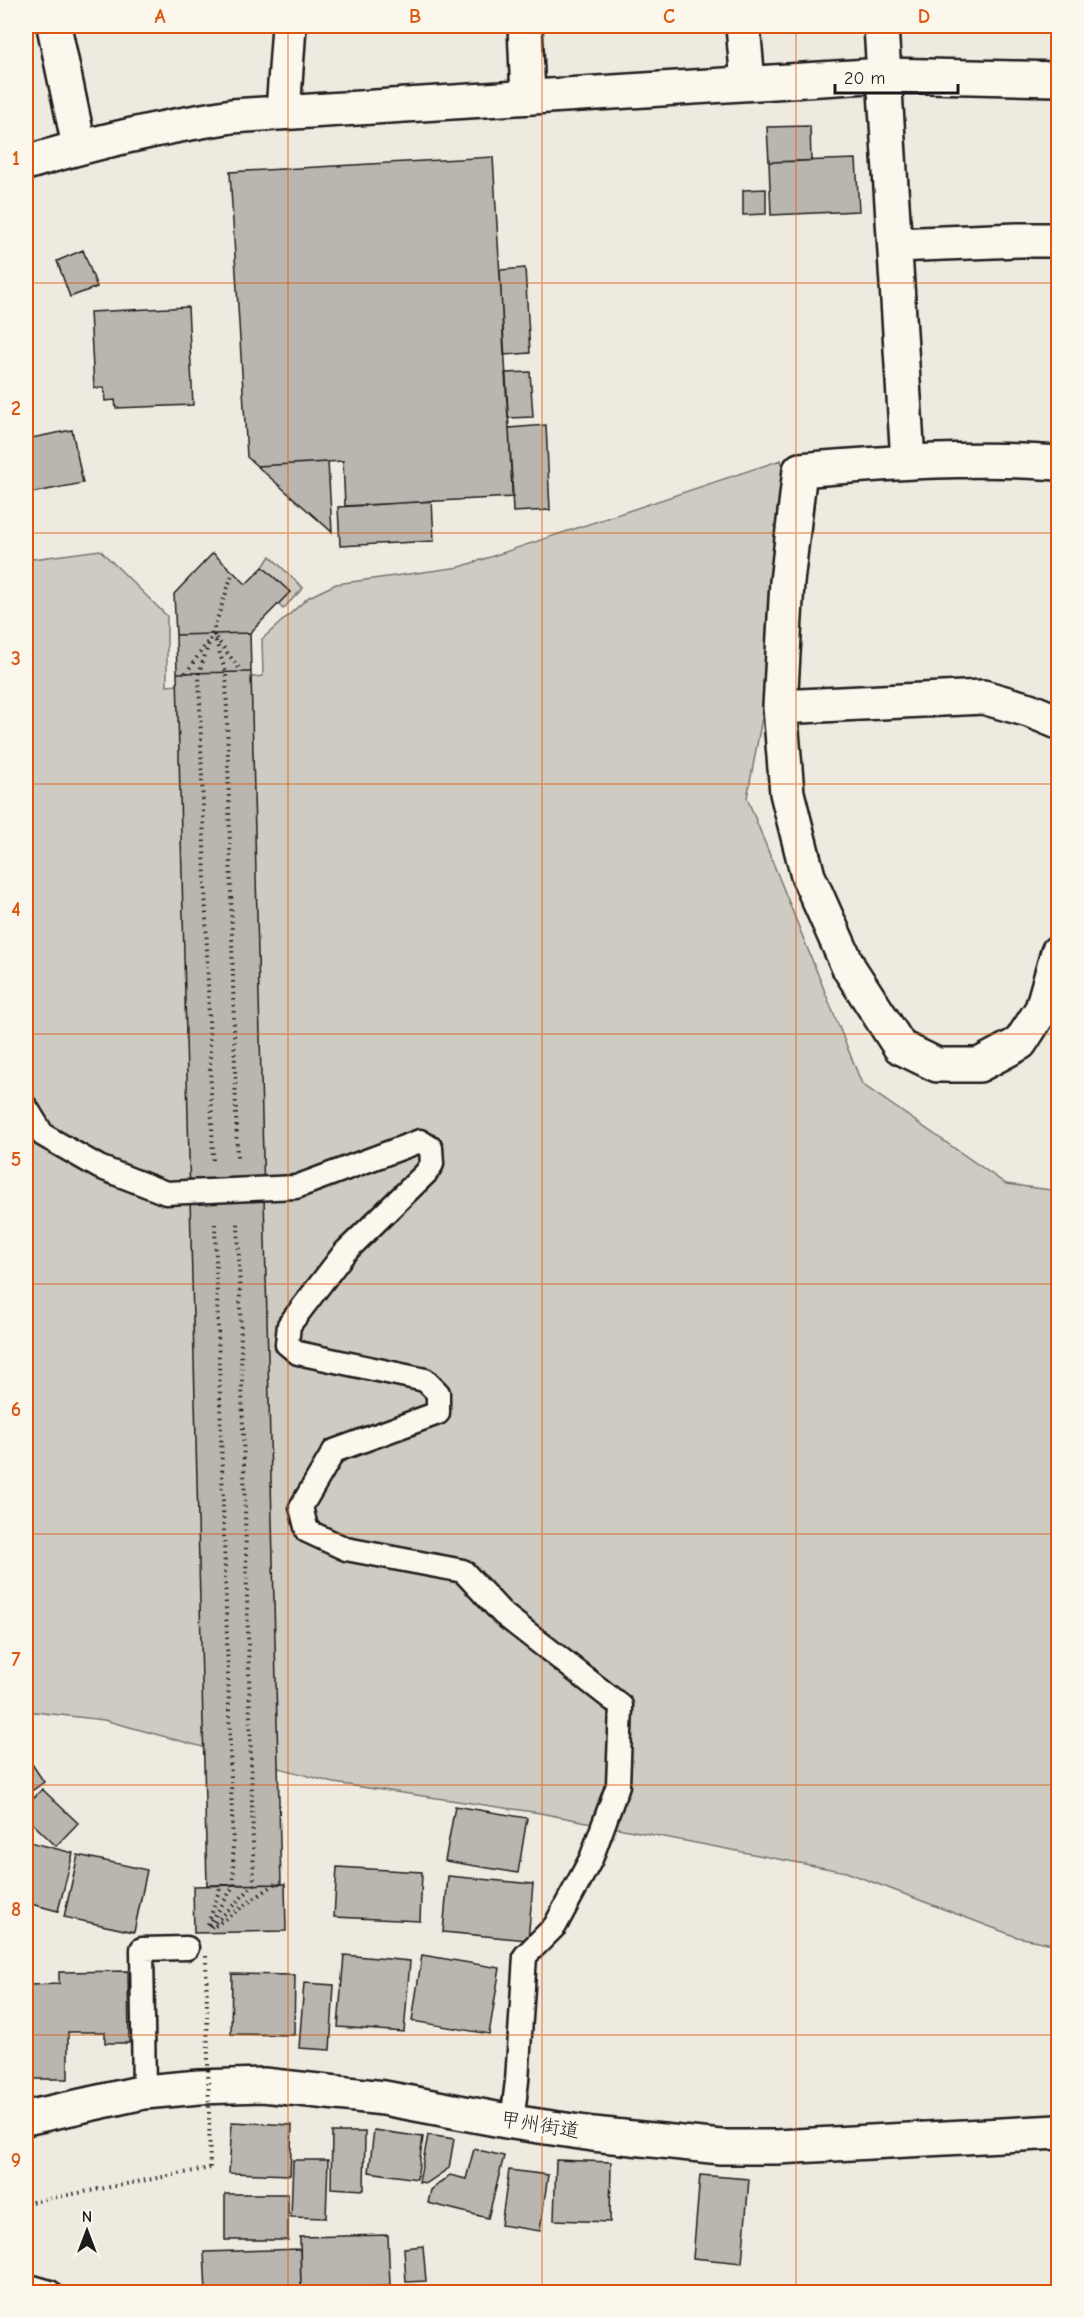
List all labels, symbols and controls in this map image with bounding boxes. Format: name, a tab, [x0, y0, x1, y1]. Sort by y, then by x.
text: A	[154, 5, 166, 28]
text: B	[409, 5, 421, 28]
text: C	[663, 5, 675, 28]
text: D	[918, 5, 930, 28]
scale bar	[835, 57, 958, 95]
text: 20 m	[844, 68, 885, 89]
text: 1	[12, 147, 20, 170]
text: 2	[11, 397, 21, 420]
text: 3	[11, 647, 21, 670]
text: 4	[11, 898, 21, 921]
text: 5	[11, 1148, 21, 1171]
text: 6	[11, 1398, 21, 1421]
text: 7	[12, 1648, 21, 1671]
text: 8	[11, 1898, 21, 1921]
street label: 甲州街道	[499, 2107, 581, 2143]
text: 9	[11, 2149, 21, 2172]
north arrow	[57, 2201, 117, 2261]
text: N	[82, 2208, 92, 2226]

